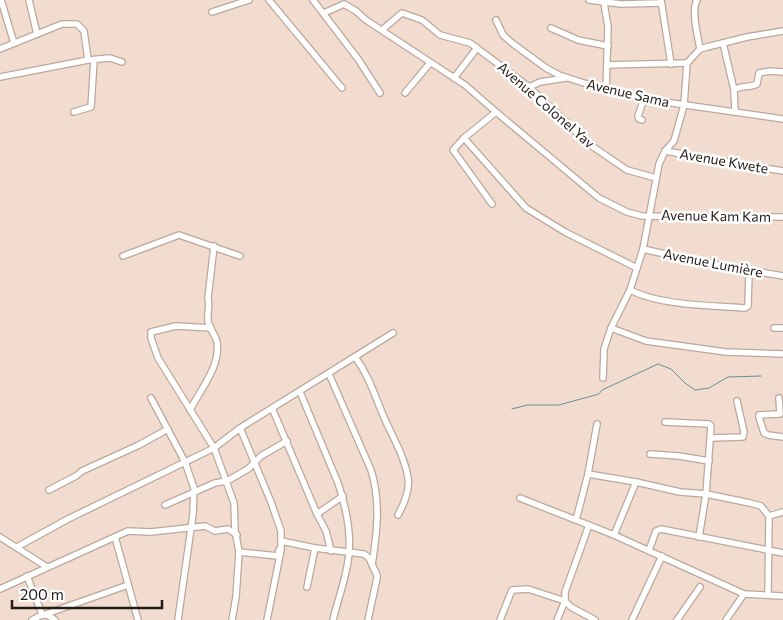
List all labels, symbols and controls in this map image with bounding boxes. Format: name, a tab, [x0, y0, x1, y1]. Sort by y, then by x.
street label: Avenue Colonel Yav	[494, 58, 598, 151]
street label: Avenue Sama	[585, 75, 671, 110]
street label: Avenue Kwete	[679, 144, 770, 177]
street label: Avenue Kam Kam	[661, 206, 771, 225]
street label: Avenue Lumière	[662, 245, 764, 281]
scale bar	[12, 578, 162, 610]
text: 200 m	[20, 585, 64, 603]

